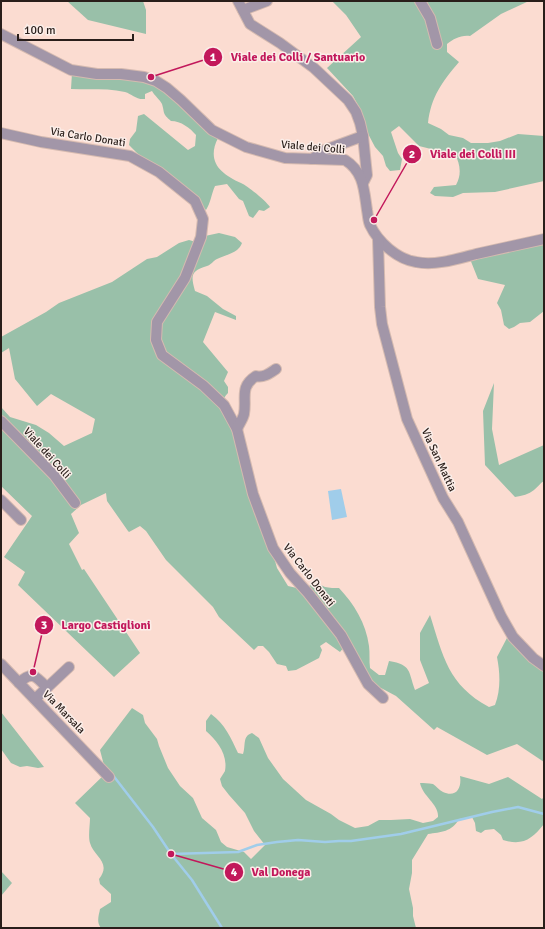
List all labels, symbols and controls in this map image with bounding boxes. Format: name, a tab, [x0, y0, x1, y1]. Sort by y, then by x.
scale bar	[18, 16, 133, 42]
text: 100 m	[24, 23, 56, 38]
callout: Viale dei Colli / Santuario	[203, 45, 373, 69]
text: 1	[210, 50, 217, 65]
text: Viale dei Colli / Santuario	[231, 50, 365, 65]
street label: Via Carlo Donati	[49, 125, 127, 149]
street label: Viale dei Colli	[280, 138, 346, 156]
callout: Viale dei Colli III	[402, 142, 524, 166]
text: 2	[409, 147, 415, 162]
text: Viale dei Colli III	[430, 147, 516, 162]
street label: Viale dei Colli	[21, 425, 73, 481]
street label: Via San Mattia	[419, 426, 459, 494]
street label: Via Carlo Donati	[280, 541, 338, 609]
callout: Largo Castiglioni	[34, 613, 159, 637]
text: 3	[41, 618, 47, 633]
text: Largo Castiglioni	[61, 618, 151, 633]
street label: Via Marsala	[40, 688, 88, 737]
callout: Val Donega	[224, 860, 319, 884]
text: 4	[231, 865, 238, 880]
text: Val Donega	[252, 865, 310, 880]

